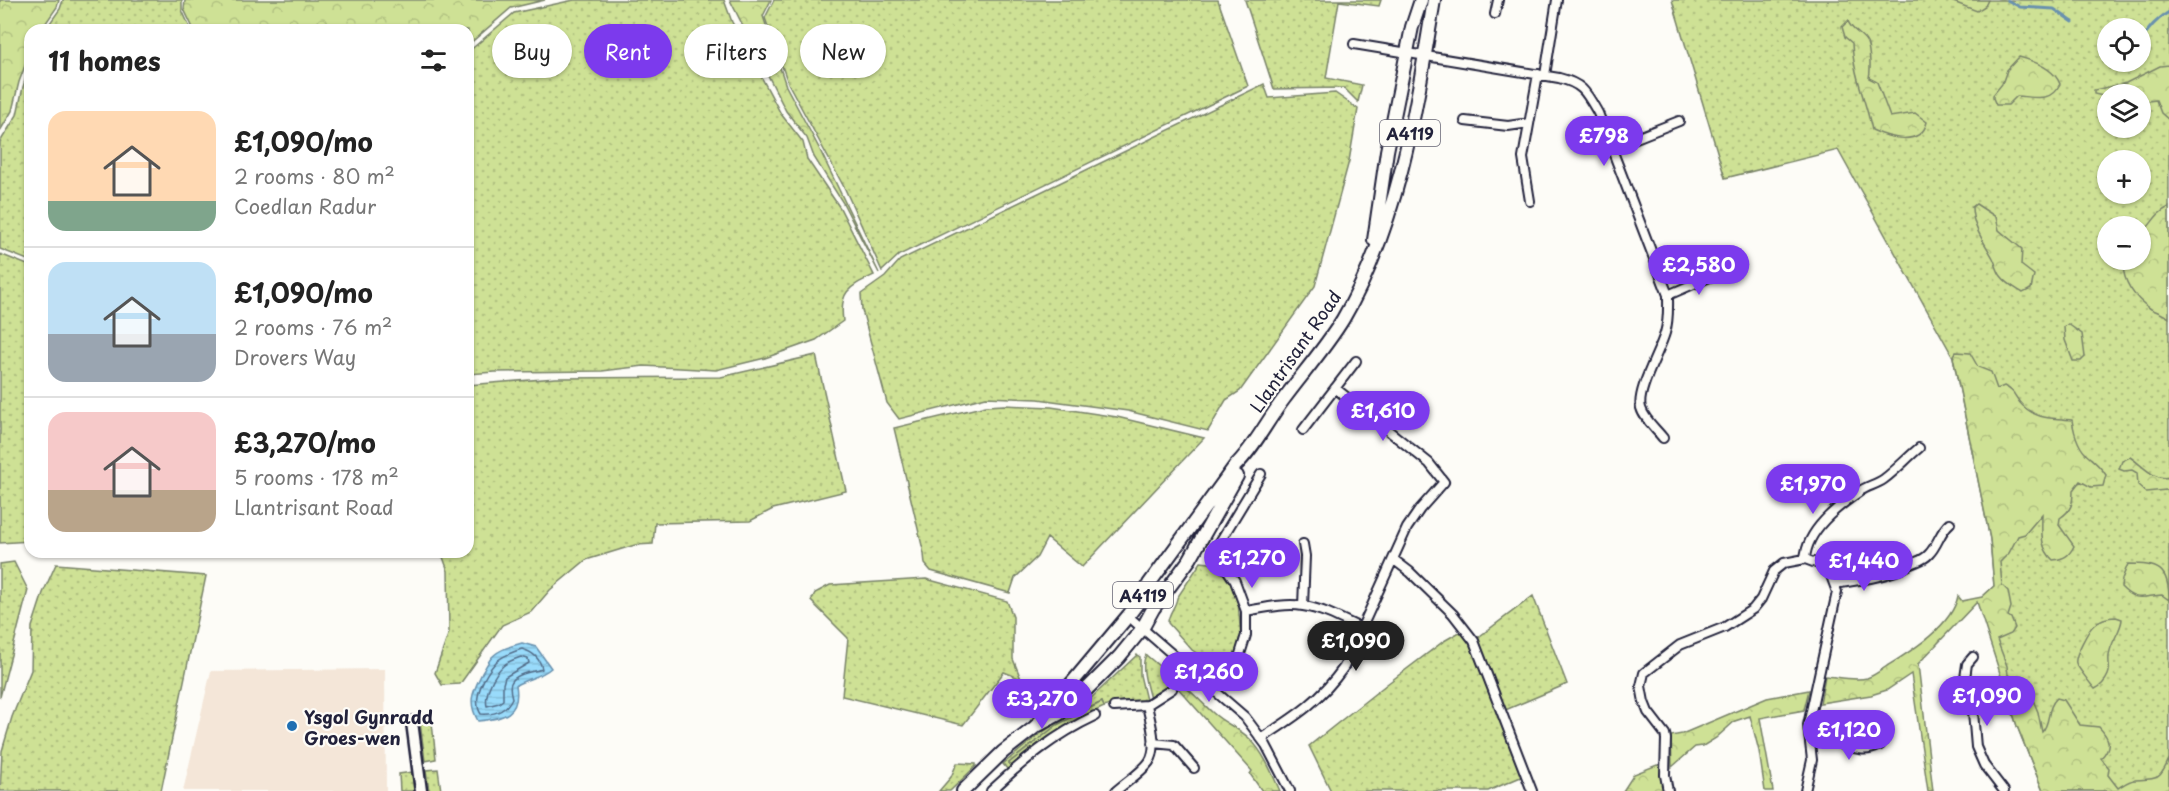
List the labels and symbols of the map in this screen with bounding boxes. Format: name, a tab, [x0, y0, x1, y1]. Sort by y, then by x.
pin: £798	[1568, 116, 1640, 167]
road number: A4119	[1380, 120, 1440, 146]
pin: £2,580	[1650, 245, 1748, 296]
street label: Llantrisant Road	[1243, 284, 1347, 418]
pin: £1,610	[1334, 391, 1432, 442]
pin: £1,970	[1764, 464, 1862, 515]
pin: £1,270	[1203, 538, 1301, 589]
pin: £1,440	[1815, 541, 1913, 592]
road number: A4119	[1113, 582, 1173, 608]
pin: £1,090	[1307, 621, 1405, 672]
pin: £1,260	[1160, 652, 1258, 703]
pin: £1,090	[1938, 676, 2036, 727]
pin: £3,270	[993, 679, 1091, 730]
place label: Ysgol Gynradd Groes-wen	[304, 703, 434, 751]
pin: £1,120	[1800, 710, 1898, 761]
marker: Ysgol Gynradd Groes-wen	[285, 719, 299, 733]

